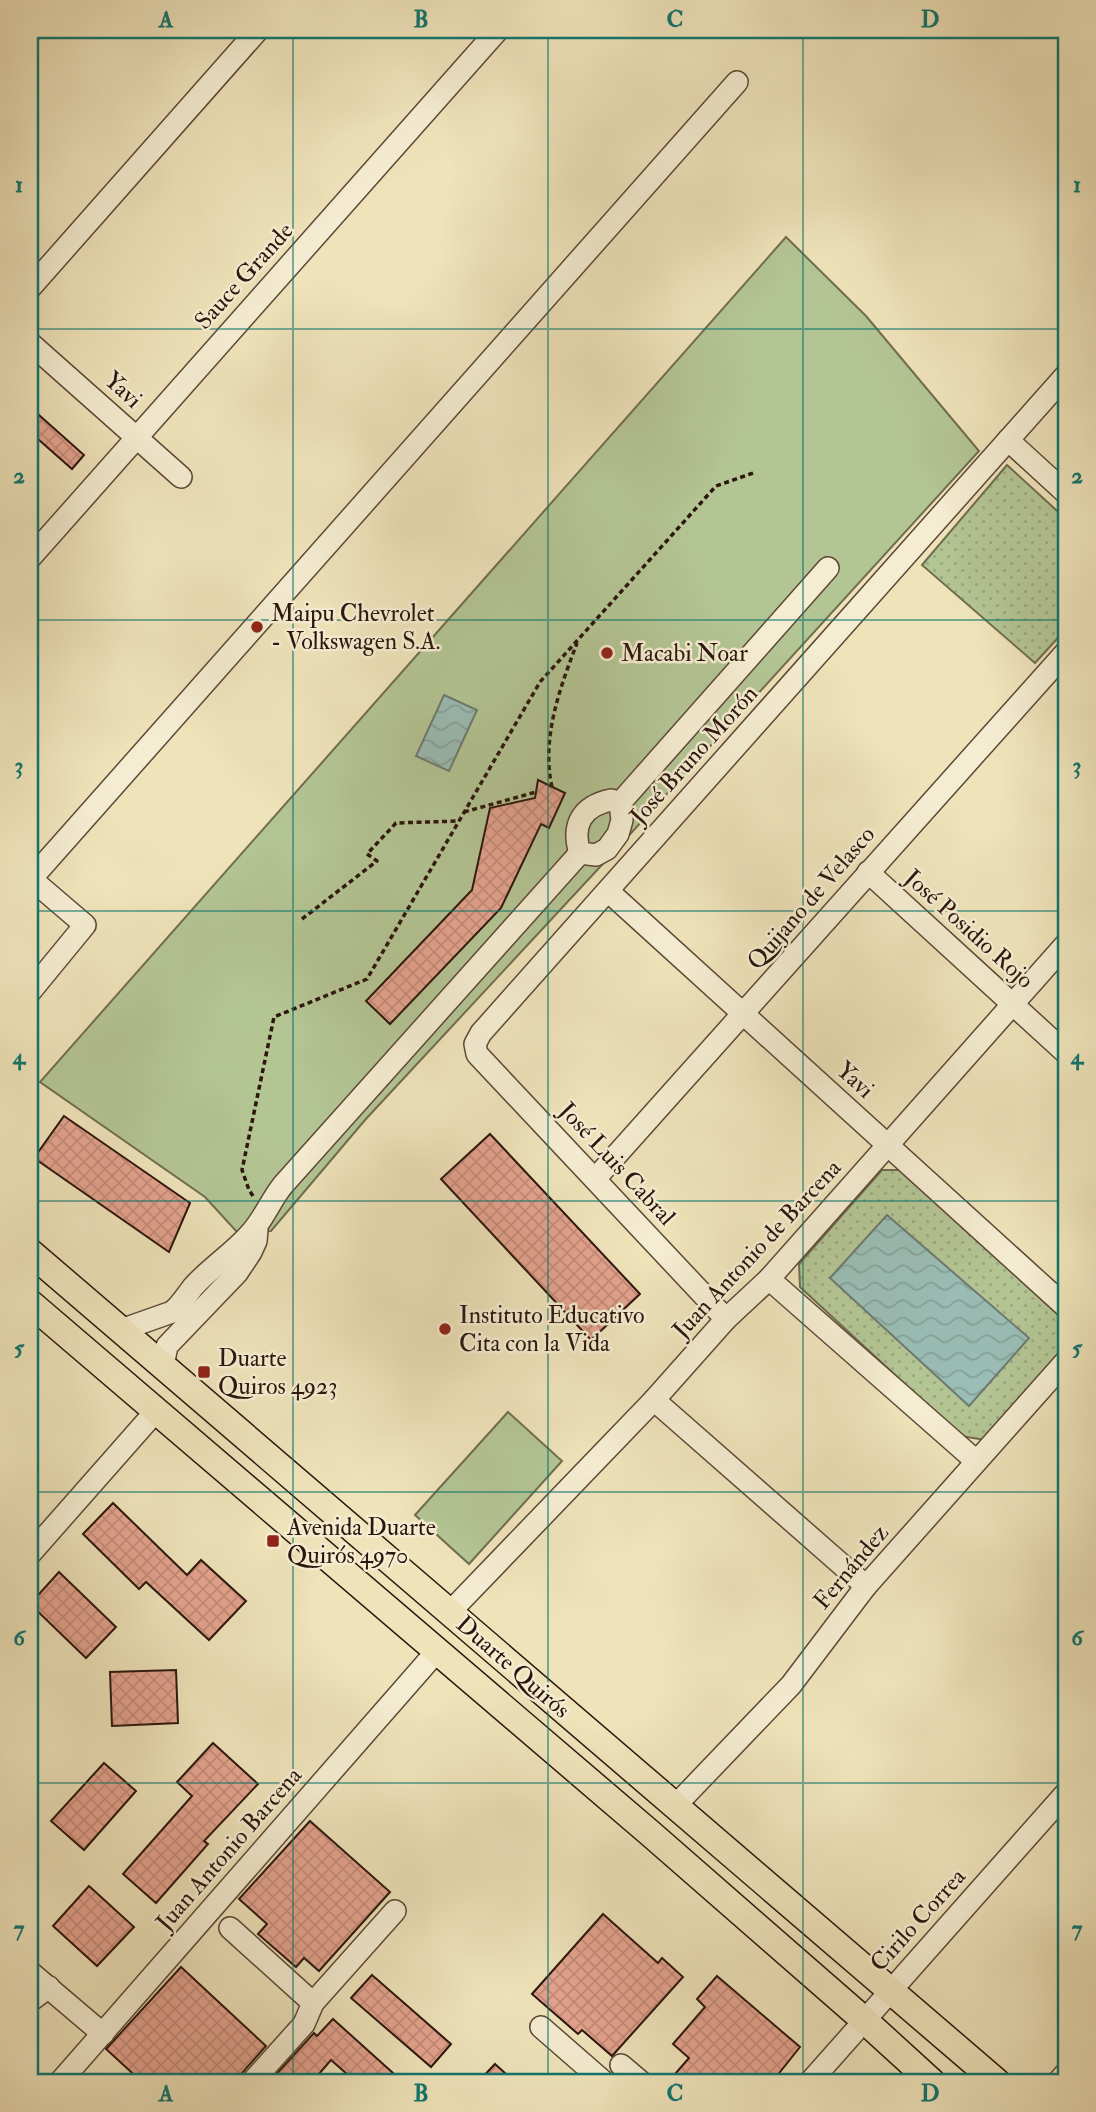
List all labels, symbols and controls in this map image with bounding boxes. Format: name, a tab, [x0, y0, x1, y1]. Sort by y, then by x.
text: A	[158, 5, 174, 34]
text: B	[413, 5, 429, 34]
text: C	[667, 5, 683, 34]
text: D	[921, 5, 939, 34]
text: 1	[15, 170, 23, 199]
text: 1	[1073, 170, 1081, 199]
street label: Sauce Grande	[188, 216, 300, 336]
street label: Yavi	[98, 365, 148, 415]
text: 2	[13, 461, 25, 490]
text: 2	[1071, 461, 1083, 490]
place label: Maipu Chevrolet - Volkswagen S.A.	[271, 598, 441, 657]
marker: Maipu Chevrolet - Volkswagen S.A.	[249, 619, 265, 635]
place label: Macabi Noar	[621, 638, 748, 669]
marker: Macabi Noar	[599, 645, 615, 661]
street label: José Bruno Morón	[623, 679, 765, 832]
text: 3	[15, 751, 23, 780]
text: 3	[1073, 751, 1081, 780]
street label: Quijano de Velasco	[740, 820, 882, 976]
street label: José Posidio Rojo	[897, 862, 1040, 995]
text: 4	[12, 1042, 27, 1071]
text: 4	[1070, 1042, 1085, 1071]
street label: Yavi	[830, 1055, 880, 1105]
street label: José Luis Cabral	[551, 1095, 682, 1232]
street label: Juan Antonio de Barcena	[665, 1152, 849, 1346]
place label: Instituto Educativo Cita con la Vida	[459, 1300, 645, 1359]
marker: Instituto Educativo Cita con la Vida	[437, 1321, 453, 1337]
text: 5	[14, 1333, 25, 1362]
text: 5	[1072, 1333, 1083, 1362]
place label: Duarte Quiros 4923	[218, 1343, 337, 1402]
marker: Duarte Quiros 4923	[196, 1364, 212, 1380]
place label: Avenida Duarte Quirós 4970	[286, 1512, 436, 1571]
street label: Fernández	[807, 1518, 896, 1616]
marker: Avenida Duarte Quirós 4970	[265, 1533, 281, 1549]
street label: Duarte Quirós	[450, 1609, 576, 1725]
text: 6	[13, 1623, 27, 1652]
text: 6	[1071, 1623, 1085, 1652]
street label: Juan Antonio Barcena	[149, 1760, 309, 1938]
street label: Cirilo Correa	[863, 1861, 973, 1978]
text: 7	[14, 1914, 25, 1943]
text: 7	[1072, 1914, 1083, 1943]
text: A	[158, 2079, 174, 2108]
text: B	[413, 2079, 429, 2108]
text: C	[667, 2079, 683, 2108]
text: D	[921, 2079, 939, 2108]

